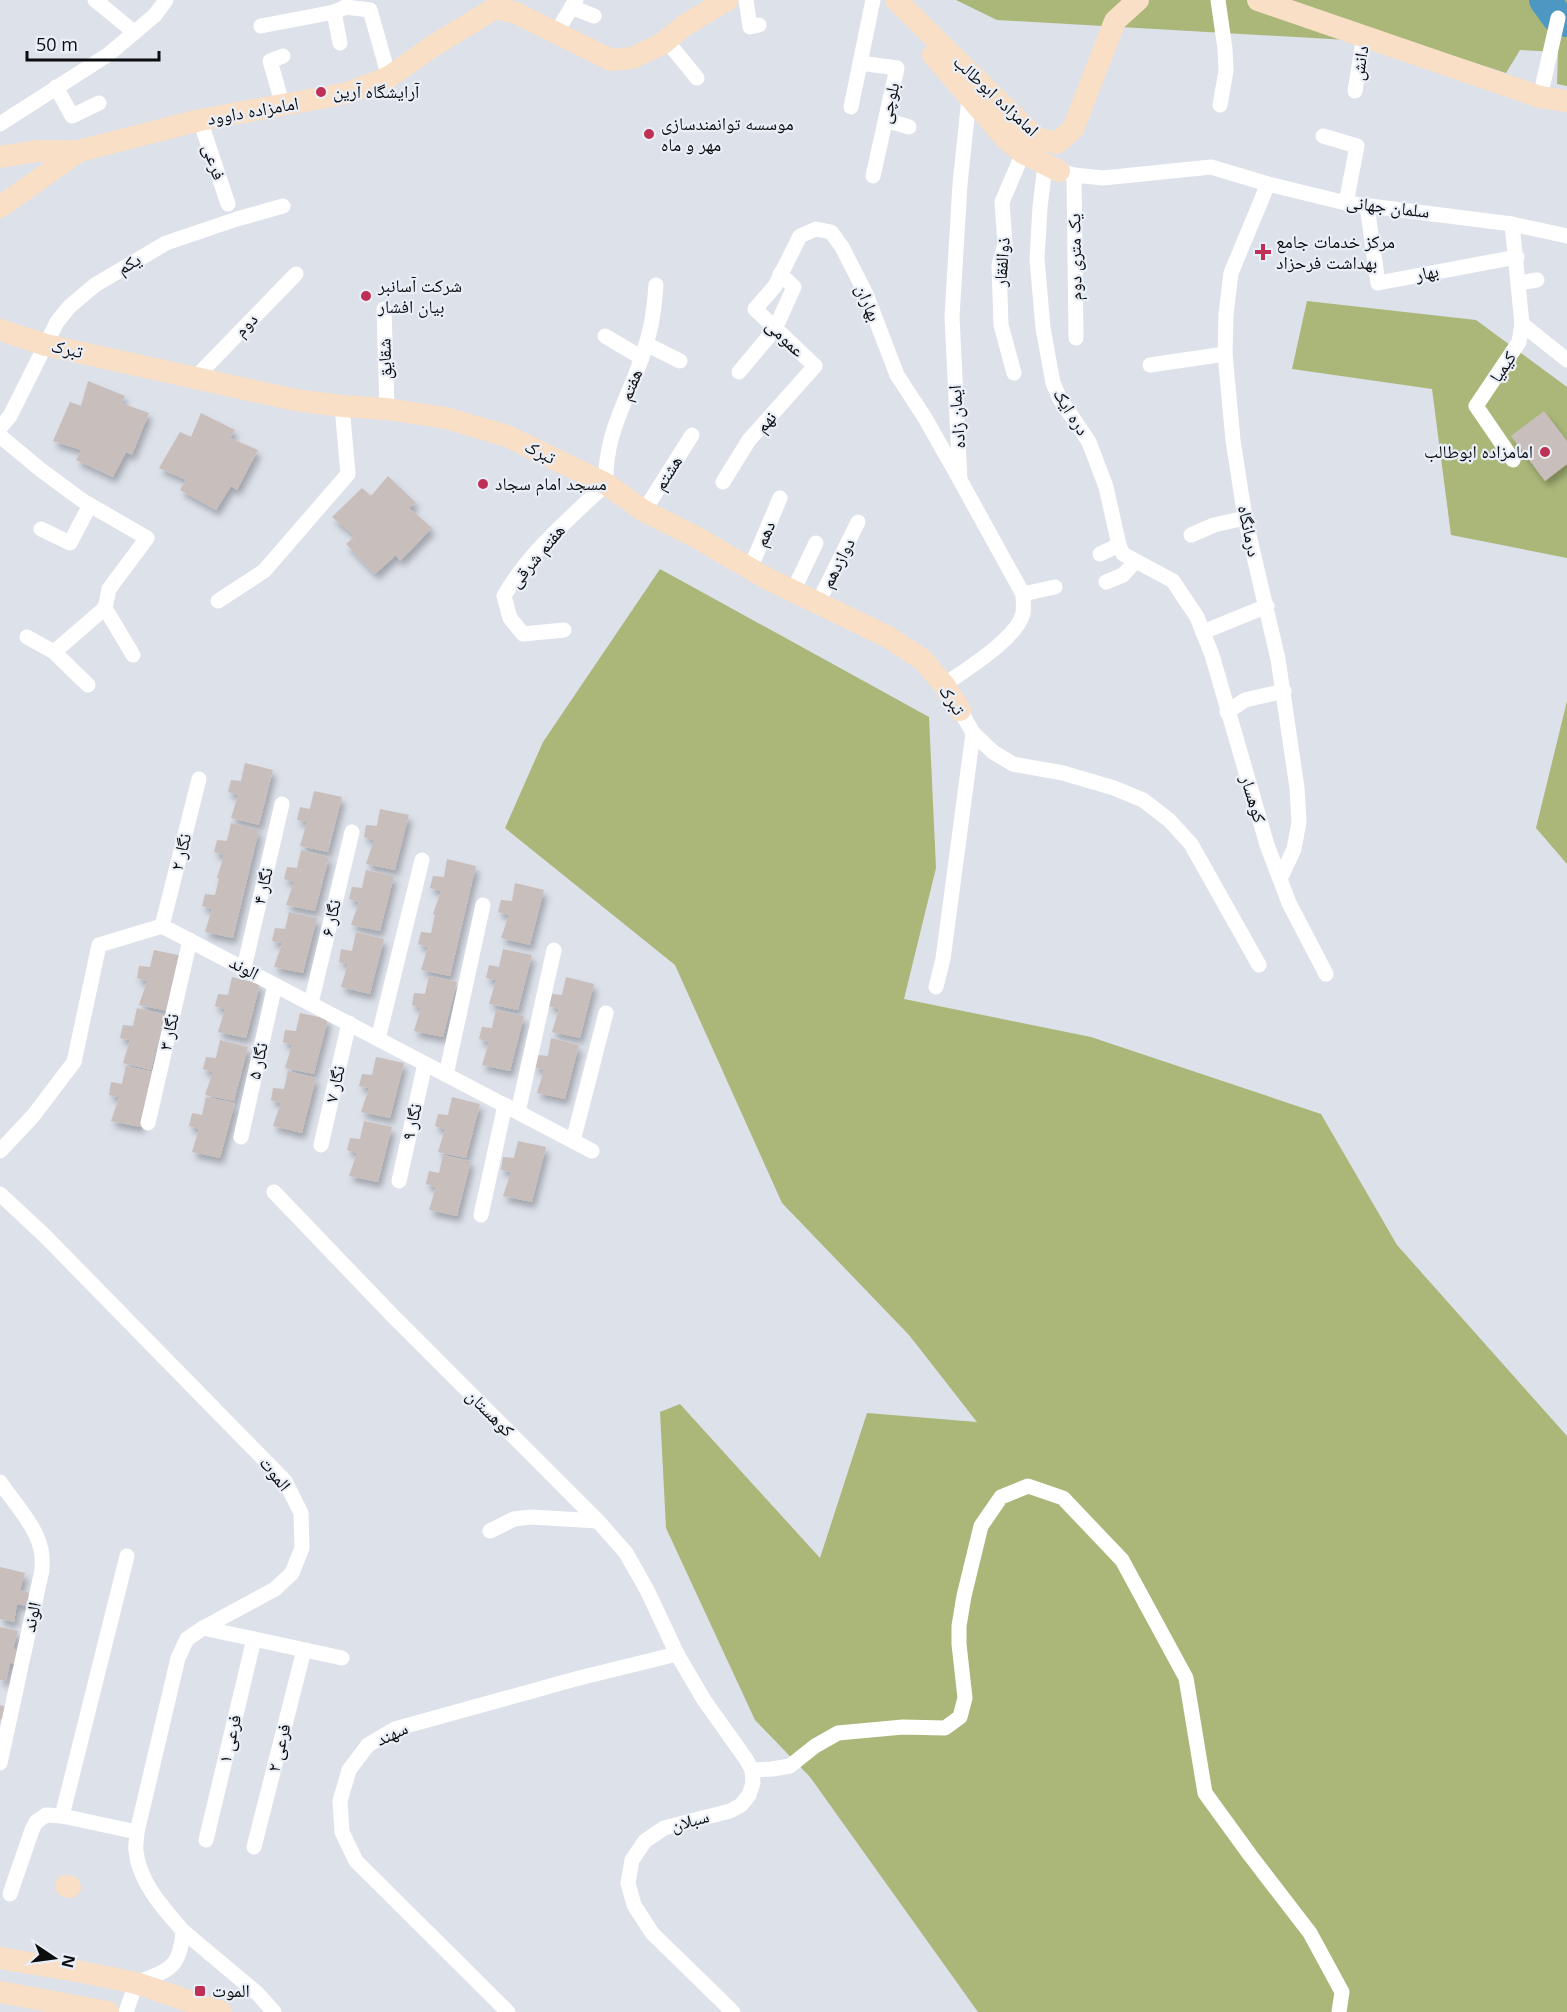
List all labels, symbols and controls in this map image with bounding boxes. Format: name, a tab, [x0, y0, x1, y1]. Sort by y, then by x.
scale bar	[27, 24, 159, 62]
text: 50 m	[36, 32, 78, 56]
street label: دانش	[1344, 44, 1374, 82]
street label: امامزاده ابوطالب	[949, 49, 1045, 141]
place label: آرایشگاه آرین	[333, 79, 420, 103]
street label: بلوچی	[872, 80, 904, 126]
marker: آرایشگاه آرین	[314, 85, 328, 99]
street label: امامزاده داوود	[205, 90, 300, 130]
place label: موسسه توانمندسازی مهر و ماه	[661, 111, 794, 156]
marker: موسسه توانمندسازی مهر و ماه	[642, 127, 656, 141]
street label: فرعی	[198, 141, 232, 183]
street label: سلمان جهانی	[1345, 189, 1431, 223]
street label: یک متری دوم	[1061, 213, 1088, 301]
place label: مركز خدمات جامع بهداشت فرحزاد	[1276, 229, 1395, 274]
street label: ذوالفقار	[987, 236, 1015, 288]
marker: مركز خدمات جامع بهداشت فرحزاد	[1254, 243, 1272, 261]
street label: یکم	[112, 247, 145, 280]
street label: بهار	[1412, 258, 1441, 286]
place label: شرکت آسانبر بیان افشار	[377, 273, 462, 318]
street label: بهاران	[851, 280, 887, 325]
marker: شرکت آسانبر بیان افشار	[359, 289, 373, 303]
street label: دوم	[228, 307, 263, 342]
street label: عمومی	[761, 313, 810, 362]
street label: تبرک	[49, 333, 85, 363]
street label: شقایق	[371, 338, 397, 380]
street label: کیمیا	[1483, 346, 1521, 387]
street label: هفتم	[613, 365, 648, 404]
street label: ایمان زاده	[942, 384, 970, 450]
street label: دره ایک	[1048, 384, 1096, 439]
street label: نهم	[749, 405, 782, 438]
street label: تبرک	[521, 433, 560, 469]
place label: امامزاده ابوطالب	[1424, 439, 1533, 463]
marker: امامزاده ابوطالب	[1538, 445, 1552, 459]
street label: هشتم	[647, 450, 688, 495]
place label: مسجد امام سجاد	[495, 471, 607, 496]
marker: مسجد امام سجاد	[476, 477, 490, 491]
street label: درمانگاه	[1233, 503, 1267, 559]
street label: دهم	[748, 517, 781, 551]
street label: هفتم شرقی	[503, 519, 571, 593]
street label: دوازدهم	[814, 533, 861, 592]
street label: تبرک	[934, 680, 972, 719]
street label: کوهسار	[1235, 771, 1273, 826]
street label: نگار ۲	[164, 831, 196, 873]
street label: نگار ۴	[246, 865, 278, 907]
street label: نگار ۶	[314, 897, 346, 939]
street label: الوند	[226, 949, 263, 985]
street label: نگار ۳	[152, 1011, 184, 1053]
street label: نگار ۵	[241, 1040, 273, 1082]
street label: نگار ۷	[318, 1063, 350, 1105]
street label: نگار ۹	[395, 1101, 427, 1143]
street label: کوهستان	[462, 1383, 520, 1442]
street label: الموت	[255, 1451, 297, 1496]
street label: الوند	[16, 1600, 46, 1634]
street label: فرعی ۱	[212, 1712, 246, 1765]
street label: سهند	[372, 1715, 411, 1751]
street label: فرعی ۲	[260, 1721, 296, 1774]
street label: سبلان	[668, 1803, 712, 1837]
north arrow	[24, 1928, 84, 1988]
text: N	[56, 1953, 81, 1970]
place label: الموت	[212, 1978, 250, 2002]
marker: الموت	[193, 1984, 207, 1998]

